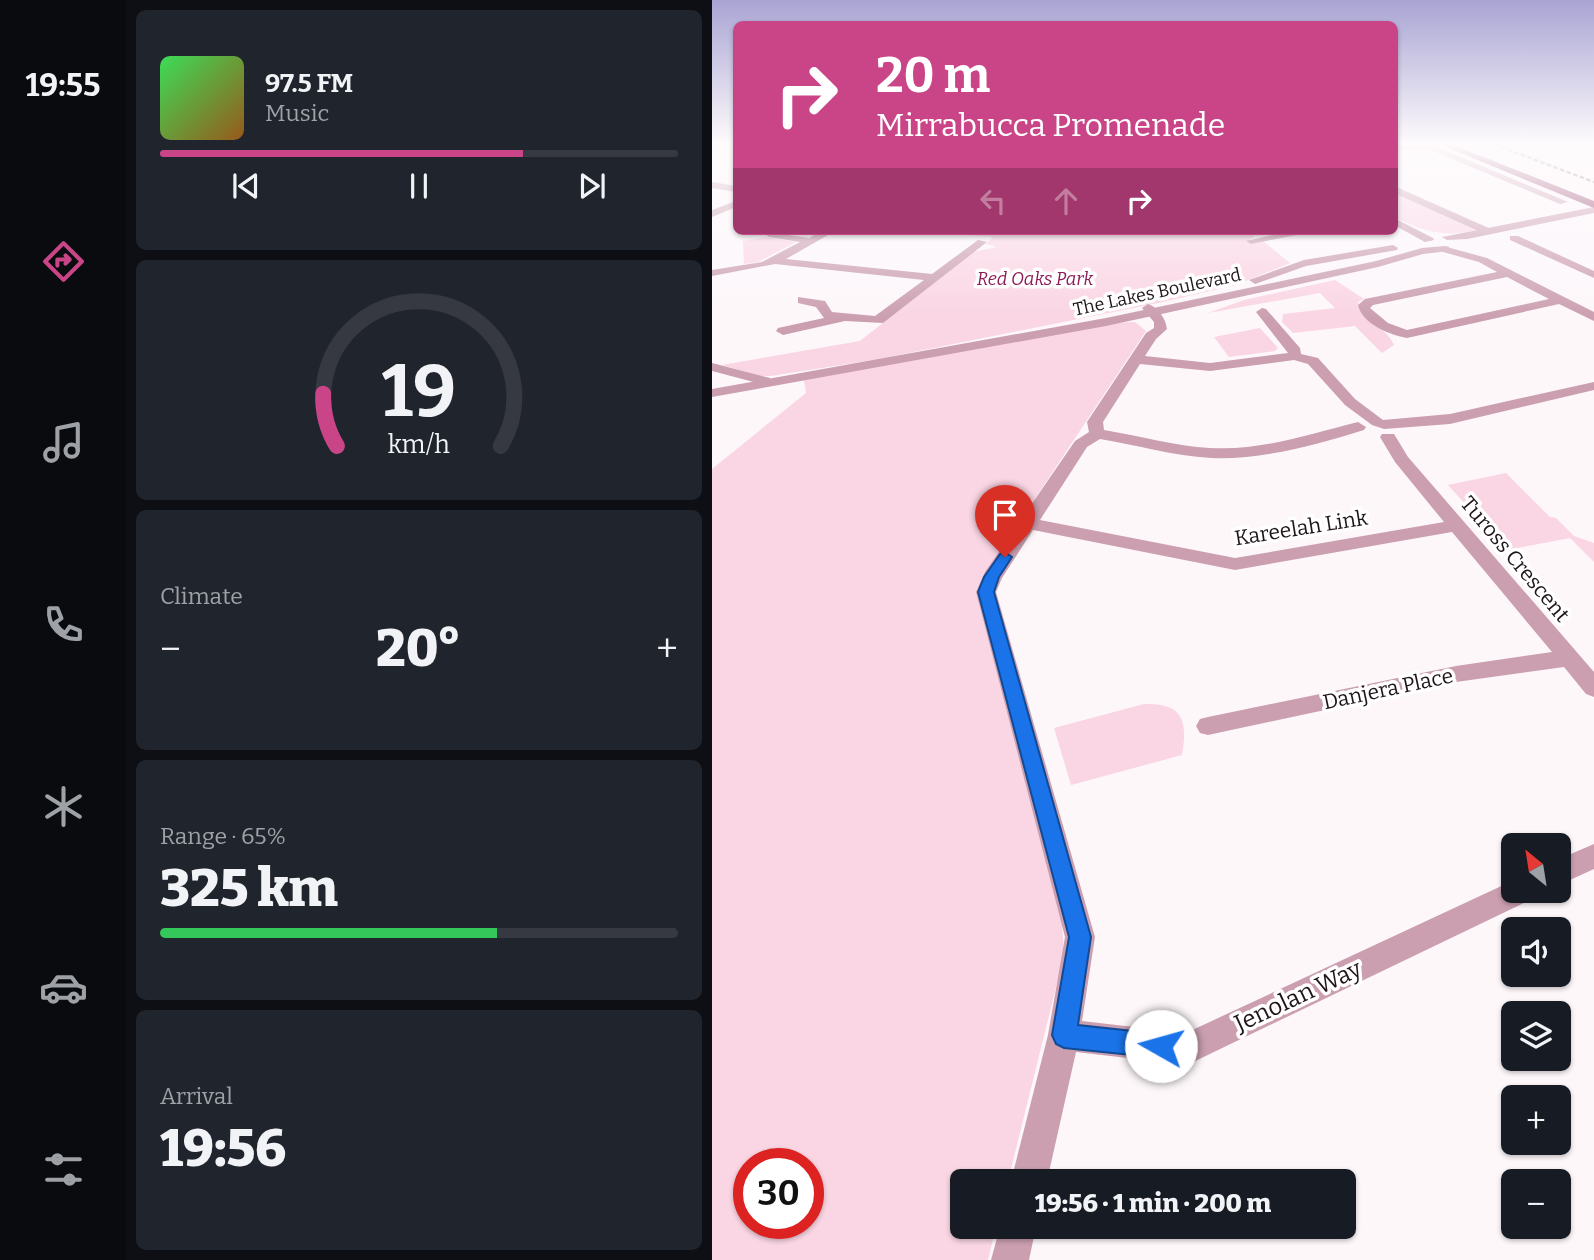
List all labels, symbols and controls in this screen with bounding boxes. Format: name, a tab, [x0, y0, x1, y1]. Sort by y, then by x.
text: 20 m	[876, 46, 990, 105]
icon: right	[761, 49, 852, 140]
text: 19:55	[25, 66, 101, 104]
text: 97.5 FM	[265, 68, 353, 99]
text: Music	[265, 99, 329, 127]
text: Mirrabucca Promenade	[876, 106, 1225, 144]
icon: previous	[227, 167, 265, 205]
icon: pause	[400, 167, 438, 205]
icon: next	[573, 167, 611, 205]
icon: left	[974, 182, 1012, 220]
icon: ahead	[1047, 182, 1085, 220]
icon: right	[1120, 182, 1158, 220]
icon: directions	[39, 237, 88, 286]
street label: The Lakes Boulevard	[1071, 263, 1243, 321]
park label: Red Oaks Park	[977, 268, 1094, 290]
text: 19	[382, 348, 456, 435]
icon: music	[39, 418, 88, 467]
text: km/h	[388, 430, 450, 460]
pin	[975, 485, 1035, 557]
street label: Tuross Crescent	[1455, 491, 1575, 627]
icon: arrive	[986, 496, 1024, 534]
street label: Kareelah Link	[1233, 505, 1370, 551]
text: Climate	[160, 582, 243, 610]
icon: phone	[39, 600, 88, 649]
text: 20°	[376, 617, 461, 680]
text: −	[160, 626, 181, 672]
text: +	[656, 626, 678, 672]
street label: Danjera Place	[1321, 663, 1455, 715]
icon: climate	[39, 782, 88, 831]
text: Range · 65%	[160, 822, 286, 850]
north arrow	[1501, 833, 1571, 903]
map controls	[1501, 833, 1571, 1239]
text: 325 km	[160, 857, 338, 920]
button: sound	[1501, 917, 1571, 987]
street label: Jenolan Way	[1229, 954, 1366, 1038]
icon: car	[39, 963, 88, 1012]
button: layers	[1501, 1001, 1571, 1071]
position arrow	[1124, 1009, 1198, 1083]
text: Arrival	[160, 1082, 233, 1110]
button: +	[1501, 1085, 1571, 1155]
text: 19:56	[160, 1117, 286, 1180]
icon: filters	[39, 1145, 88, 1194]
speed limit sign: 30	[733, 1148, 824, 1239]
button: −	[1501, 1169, 1571, 1239]
text: 19:56 · 1 min · 200 m	[1035, 1188, 1271, 1219]

